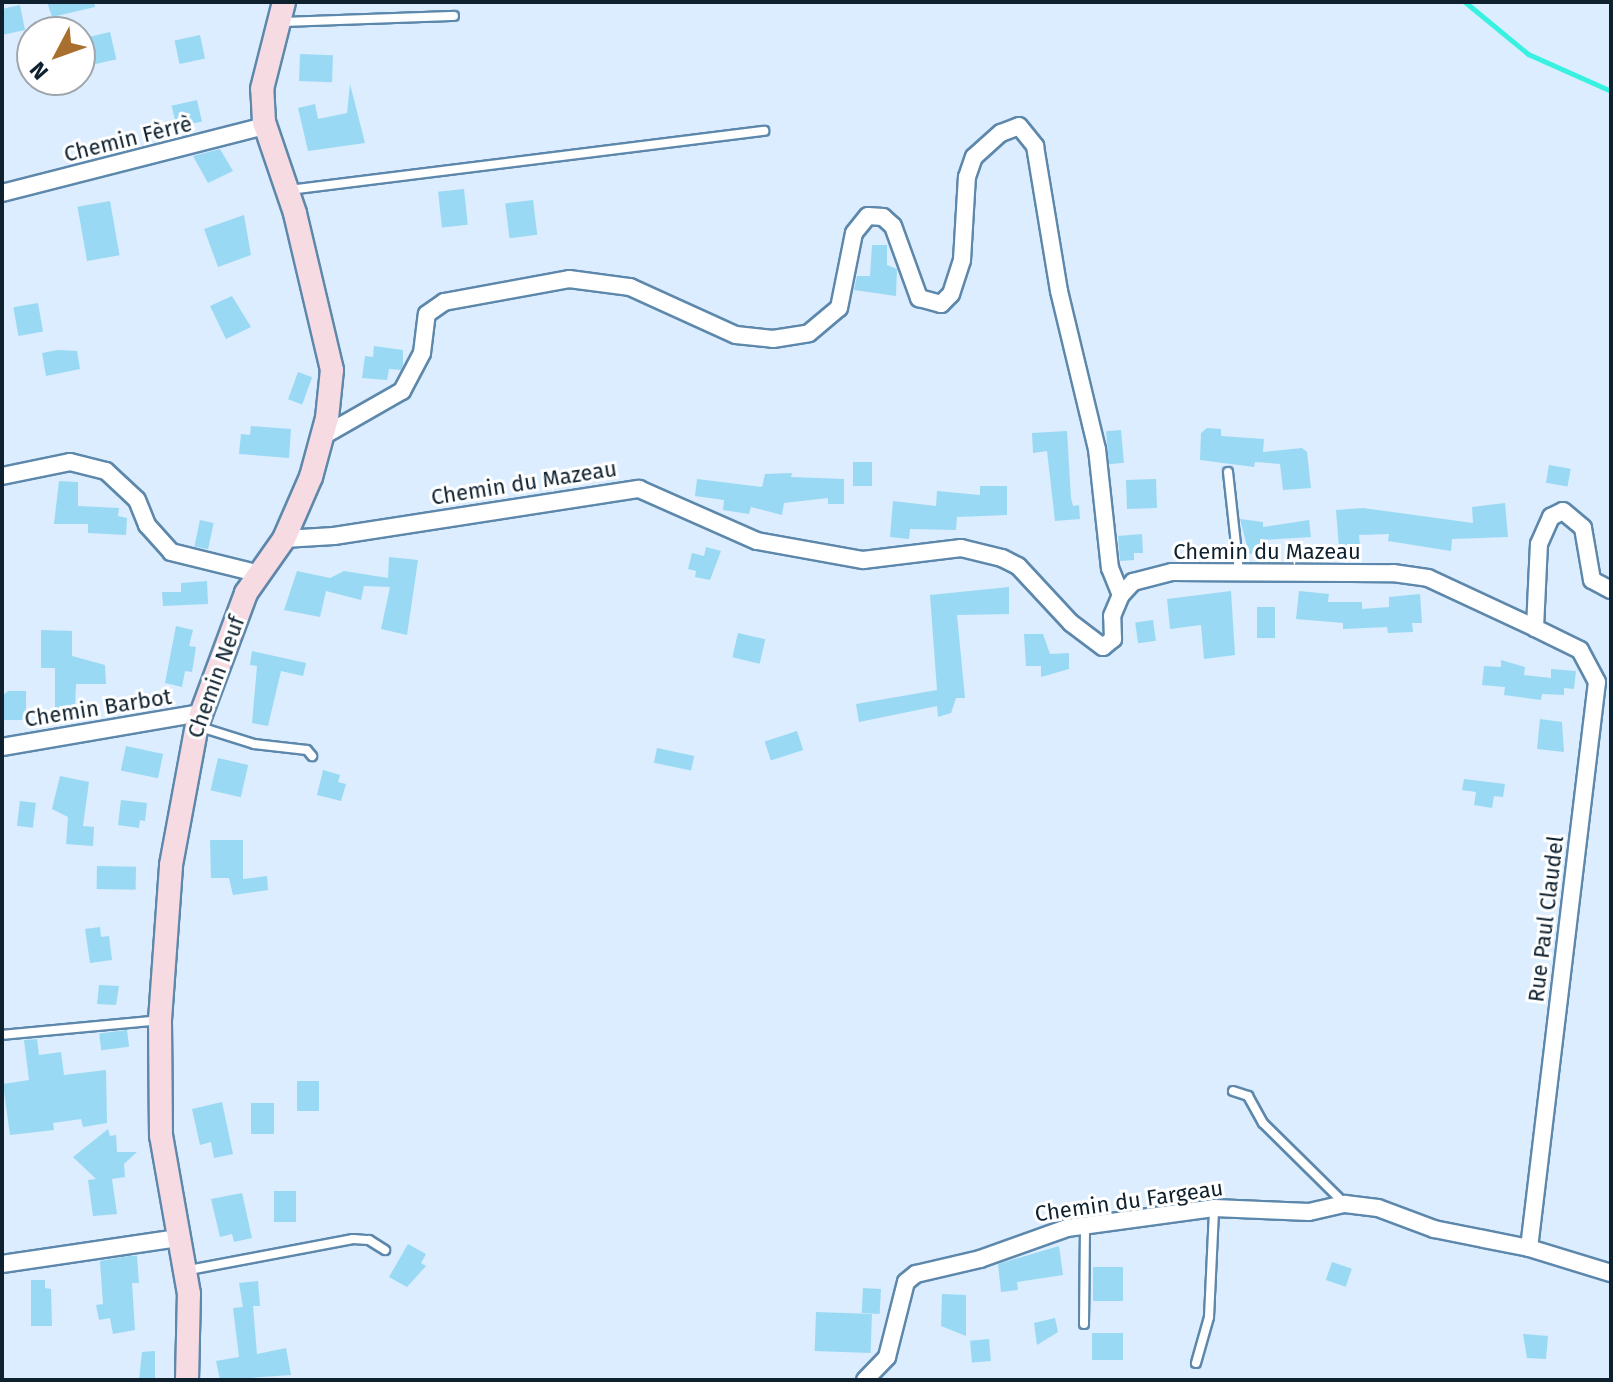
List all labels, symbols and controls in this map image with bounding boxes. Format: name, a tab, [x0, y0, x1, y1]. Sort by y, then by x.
north arrow	[16, 16, 96, 96]
text: N	[24, 56, 54, 85]
street label: Chemin Fèrrè	[61, 110, 195, 168]
street label: Chemin du Mazeau	[429, 455, 619, 511]
street label: Chemin du Mazeau	[1173, 539, 1361, 565]
street label: Chemin Neuf	[182, 612, 250, 742]
street label: Chemin Barbot	[23, 683, 173, 733]
street label: Rue Paul Claudel	[1523, 834, 1569, 1004]
street label: Chemin du Fargeau	[1033, 1175, 1225, 1227]

